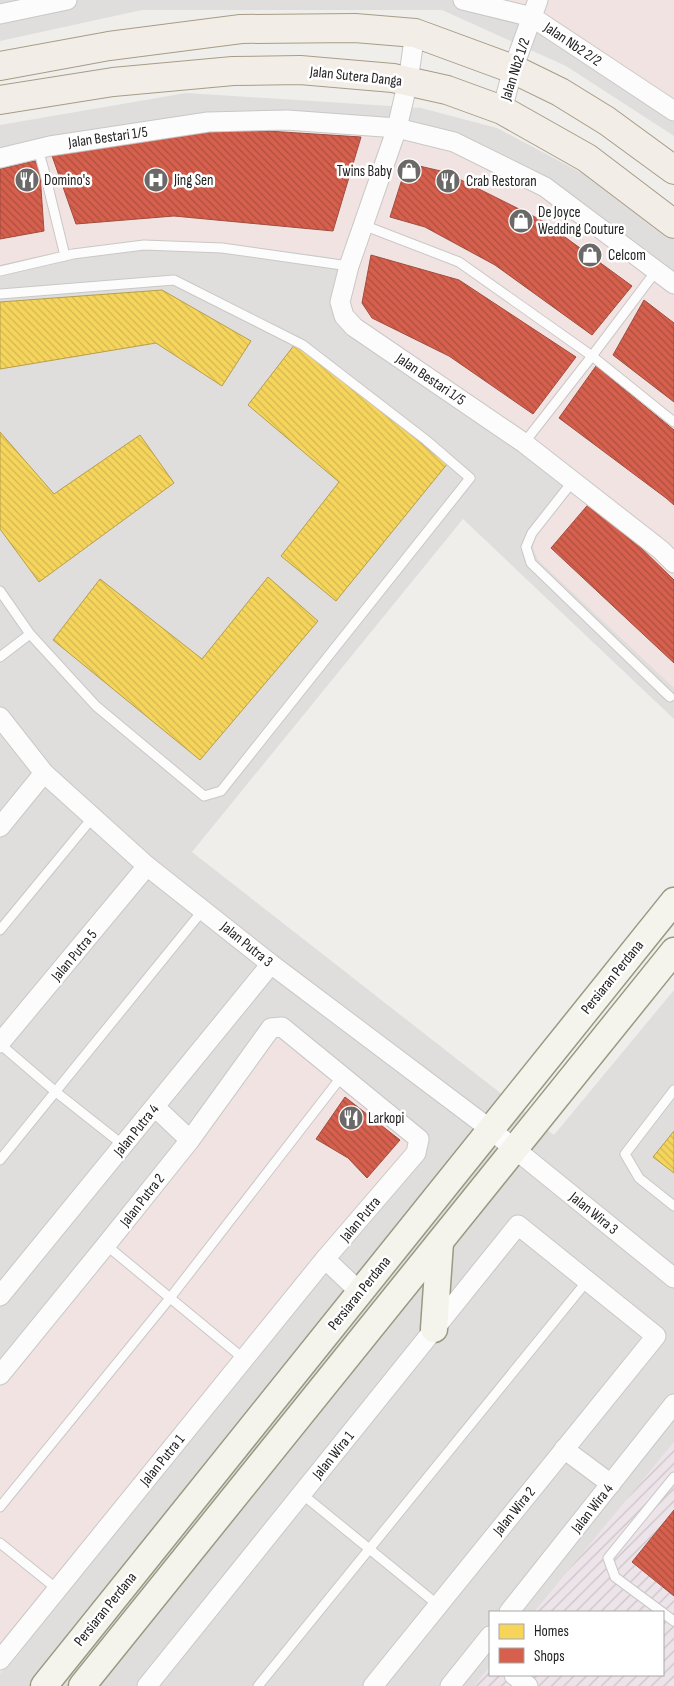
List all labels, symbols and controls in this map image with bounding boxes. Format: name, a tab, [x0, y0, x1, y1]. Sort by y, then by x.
street label: Jalan Nb2 2/2	[539, 18, 605, 71]
street label: Jalan Nb2 1/2	[496, 35, 535, 104]
street label: Jalan Sutera Danga	[308, 62, 403, 91]
street label: Jalan Bestari 1/5	[66, 123, 149, 153]
shop icon: Twins Baby	[396, 158, 422, 184]
place label: Twins Baby	[337, 162, 392, 181]
restaurant icon: Domino's	[14, 167, 40, 193]
hospital icon: Jing Sen	[143, 167, 169, 193]
restaurant icon: Crab Restoran	[435, 168, 461, 194]
place label: Domino's	[44, 171, 90, 190]
place label: Jing Sen	[173, 171, 214, 190]
place label: Crab Restoran	[466, 172, 537, 191]
place label: De Joyce Wedding Couture	[538, 203, 624, 239]
shop icon: De Joyce Wedding Couture	[508, 208, 534, 234]
shop icon: Celcom	[577, 242, 603, 268]
place label: Celcom	[608, 246, 646, 265]
street label: Jalan Bestari 1/5	[391, 349, 469, 410]
street label: Jalan Putra 3	[216, 917, 277, 971]
street label: Jalan Putra 5	[47, 926, 101, 986]
street label: Persiaran Perdana	[577, 936, 648, 1018]
street label: Jalan Putra 4	[109, 1100, 163, 1161]
restaurant icon: Larkopi	[338, 1105, 364, 1131]
place label: Larkopi	[368, 1109, 405, 1128]
street label: Jalan Putra 2	[115, 1170, 169, 1231]
street label: Jalan Wira 3	[565, 1187, 622, 1239]
street label: Jalan Putra	[335, 1193, 385, 1247]
street label: Persiaran Perdana	[324, 1252, 395, 1334]
street label: Jalan Wira 1	[308, 1427, 359, 1484]
street label: Jalan Putra 1	[135, 1430, 189, 1491]
street label: Jalan Wira 4	[567, 1480, 618, 1538]
street label: Jalan Wira 2	[488, 1483, 540, 1540]
street label: Persiaran Perdana	[70, 1568, 141, 1650]
legend	[489, 1611, 664, 1676]
text: Homes	[534, 1622, 569, 1641]
text: Shops	[534, 1647, 565, 1666]

